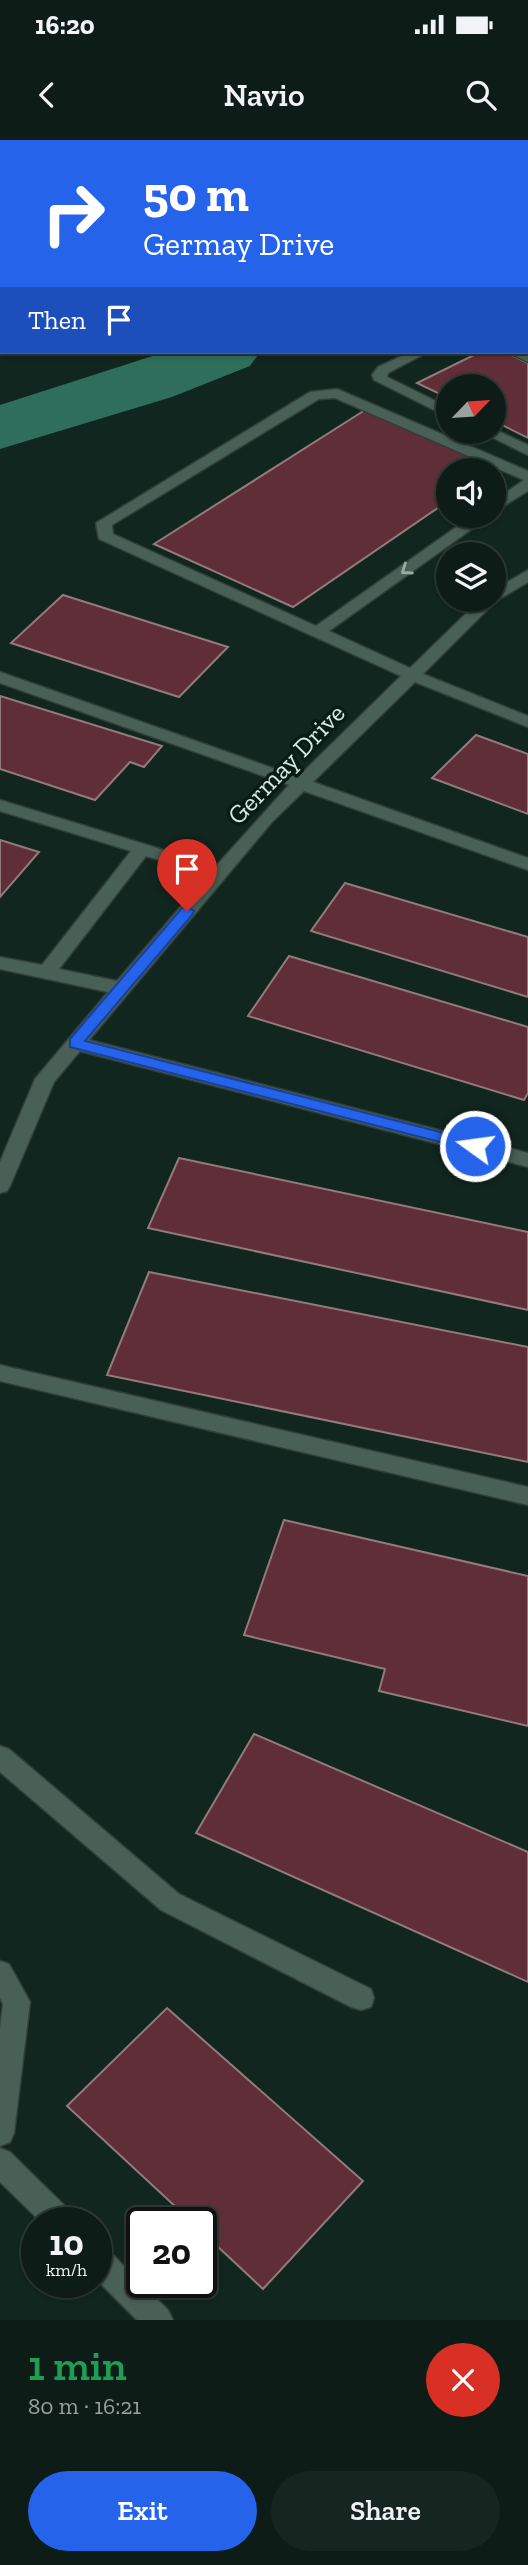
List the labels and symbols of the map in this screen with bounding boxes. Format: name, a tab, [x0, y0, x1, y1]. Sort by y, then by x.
north arrow	[436, 374, 506, 444]
one-way arrow	[401, 562, 414, 574]
street label: Germay Drive	[221, 697, 351, 831]
pin	[157, 839, 217, 911]
position arrow	[438, 1109, 512, 1183]
speed limit sign: 20	[126, 2207, 217, 2298]

